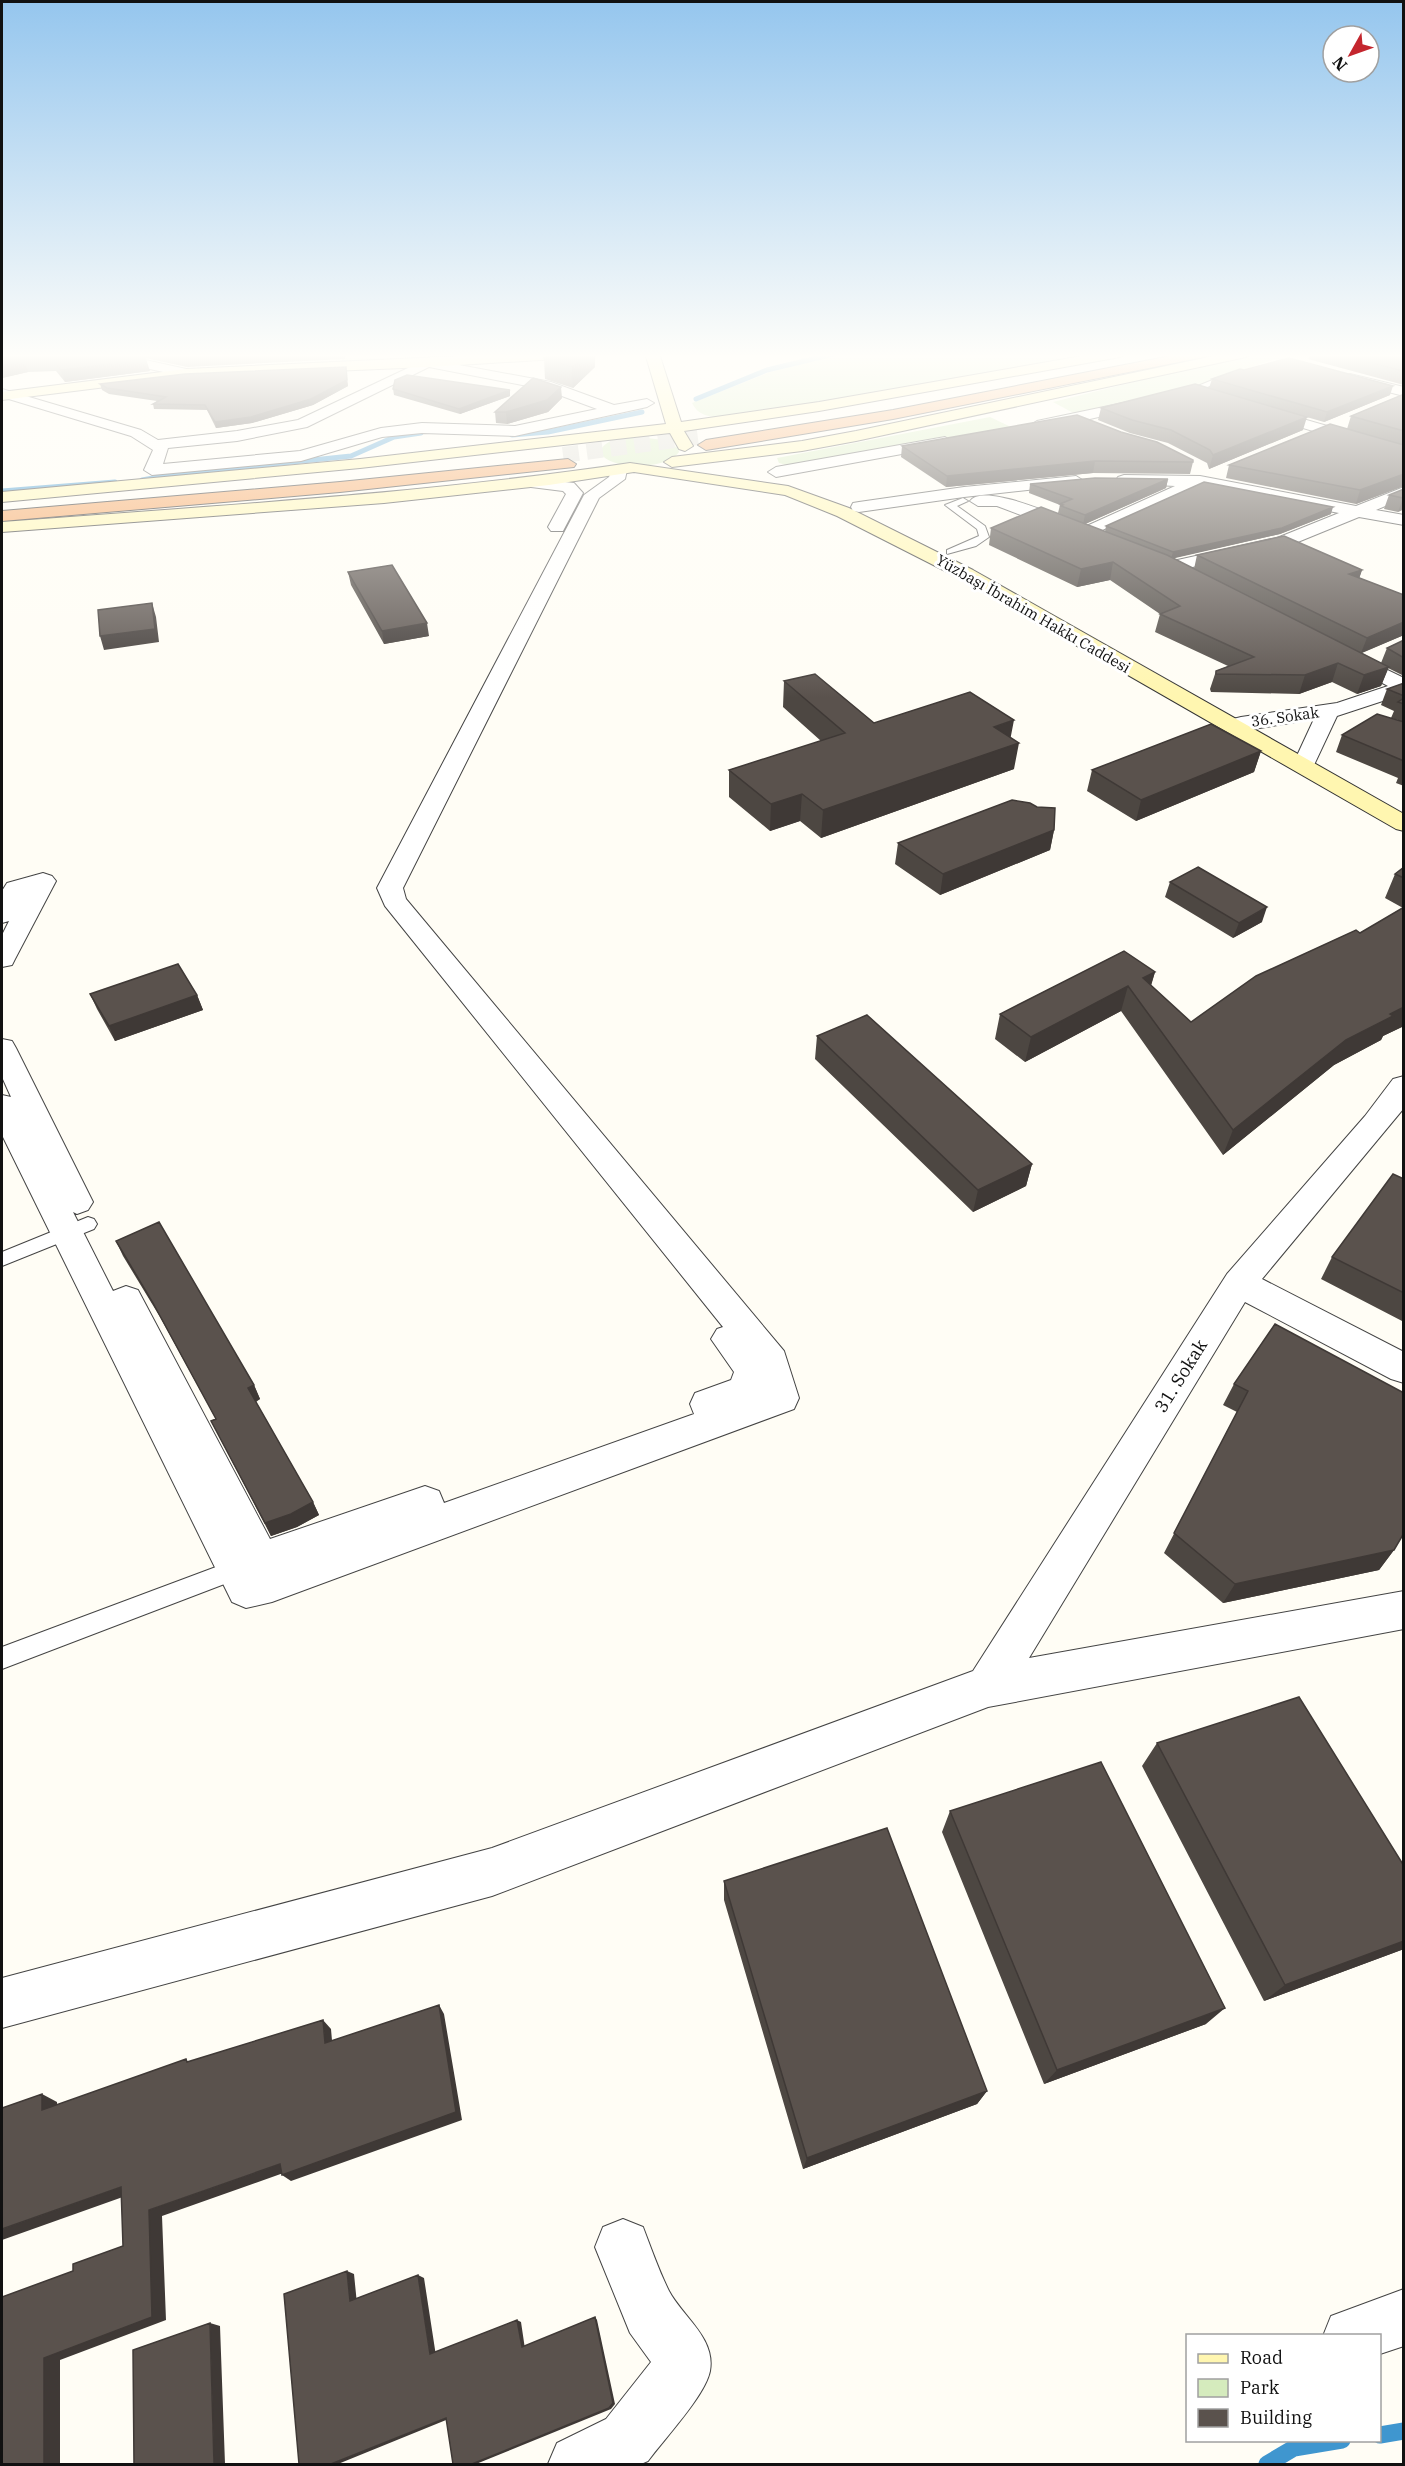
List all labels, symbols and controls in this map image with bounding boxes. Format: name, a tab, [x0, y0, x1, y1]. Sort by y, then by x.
north arrow	[1321, 24, 1381, 84]
text: N	[1328, 52, 1351, 75]
street label: Yüzbaşı İbrahim Hakkı Caddesi	[933, 550, 1134, 677]
street label: 36. Sokak	[1250, 702, 1320, 731]
street label: 31. Sokak	[1149, 1334, 1212, 1417]
legend	[1186, 2334, 1381, 2442]
text: Road	[1240, 2346, 1283, 2369]
text: Park	[1240, 2376, 1280, 2399]
text: Building	[1240, 2406, 1312, 2429]

